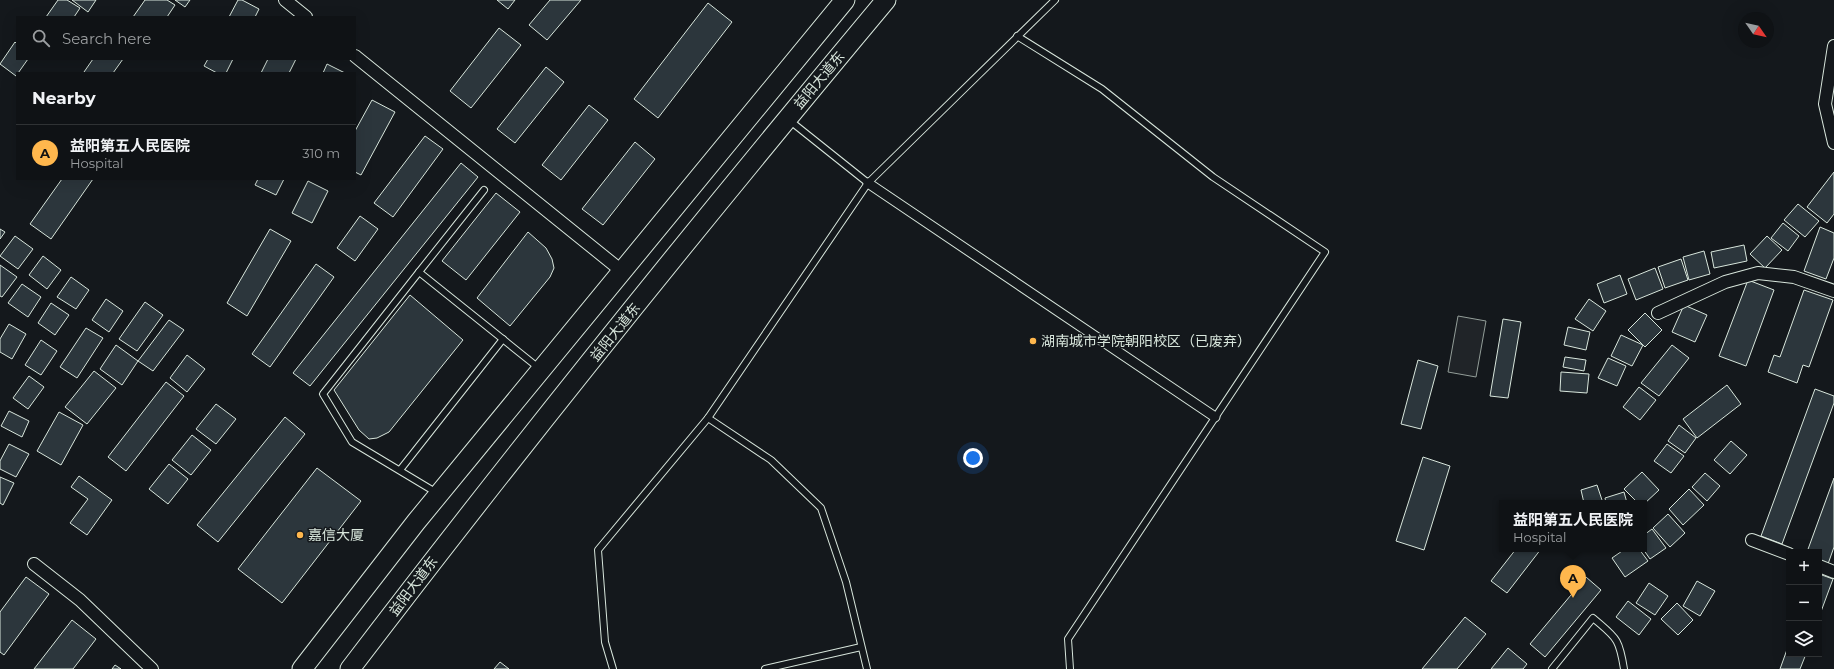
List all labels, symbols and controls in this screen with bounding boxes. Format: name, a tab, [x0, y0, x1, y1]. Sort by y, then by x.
north arrow	[1738, 12, 1774, 48]
search box	[16, 16, 356, 60]
icon: search	[30, 27, 52, 49]
text: Search here	[62, 29, 151, 48]
street label: 益阳大道东	[790, 47, 848, 113]
text: Nearby	[32, 88, 96, 108]
text: 益阳第五人民医院	[70, 136, 190, 155]
text: A	[40, 145, 50, 161]
text: 310 m	[302, 145, 340, 161]
text: Hospital	[70, 155, 123, 171]
street label: 益阳大道东	[586, 299, 644, 365]
place label: 湖南城市学院朝阳校区（已废弃）	[1041, 332, 1251, 350]
marker: 湖南城市学院朝阳校区（已废弃）	[1028, 336, 1038, 346]
your location	[963, 448, 983, 468]
popup	[1499, 500, 1647, 552]
text: 益阳第五人民医院	[1513, 510, 1633, 529]
place label: 嘉信大厦	[308, 526, 364, 544]
text: Hospital	[1513, 529, 1566, 545]
marker: 嘉信大厦	[295, 530, 305, 540]
map controls	[1786, 549, 1822, 657]
button: +	[1786, 549, 1822, 585]
street label: 益阳大道东	[385, 553, 441, 619]
pin: A	[1560, 565, 1586, 598]
button: −	[1786, 585, 1822, 621]
button: layers	[1786, 621, 1822, 657]

